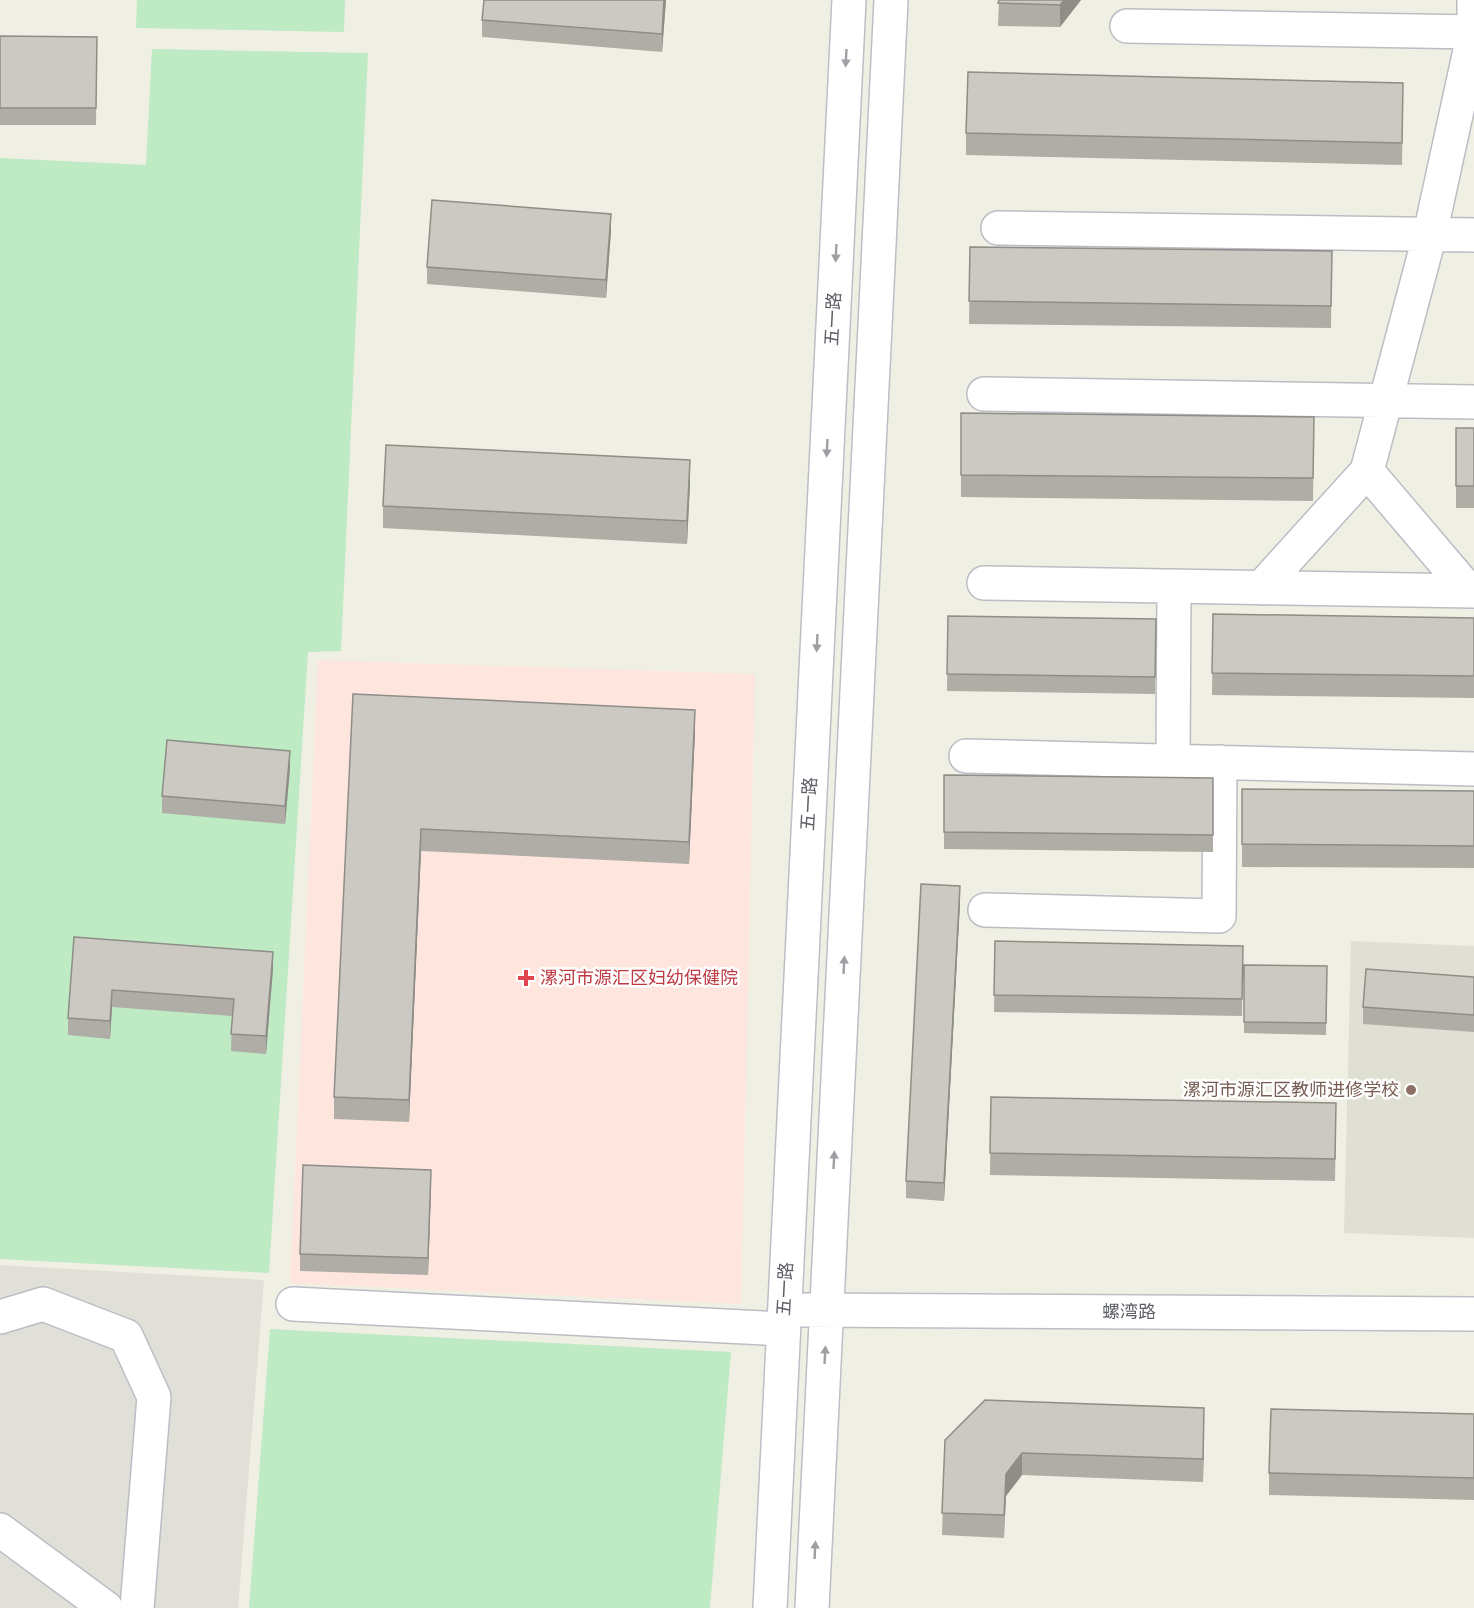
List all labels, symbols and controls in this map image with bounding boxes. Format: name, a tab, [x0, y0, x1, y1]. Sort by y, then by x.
one-way arrow	[841, 49, 850, 68]
one-way arrow	[832, 244, 841, 263]
street label: 五一路	[820, 291, 844, 346]
one-way arrow	[822, 438, 831, 457]
one-way arrow	[813, 633, 822, 652]
street label: 五一路	[796, 776, 820, 831]
one-way arrow	[839, 956, 848, 975]
place label: 漯河市源汇区妇幼保健院	[540, 966, 738, 988]
marker: 漯河市源汇区妇幼保健院	[517, 969, 535, 987]
place label: 漯河市源汇区教师进修学校	[1183, 1078, 1399, 1100]
marker: 漯河市源汇区教师进修学校	[1404, 1083, 1418, 1097]
one-way arrow	[830, 1151, 839, 1170]
street label: 五一路	[772, 1261, 796, 1316]
street label: 螺湾路	[1102, 1300, 1156, 1322]
one-way arrow	[820, 1345, 829, 1364]
one-way arrow	[811, 1540, 820, 1559]

